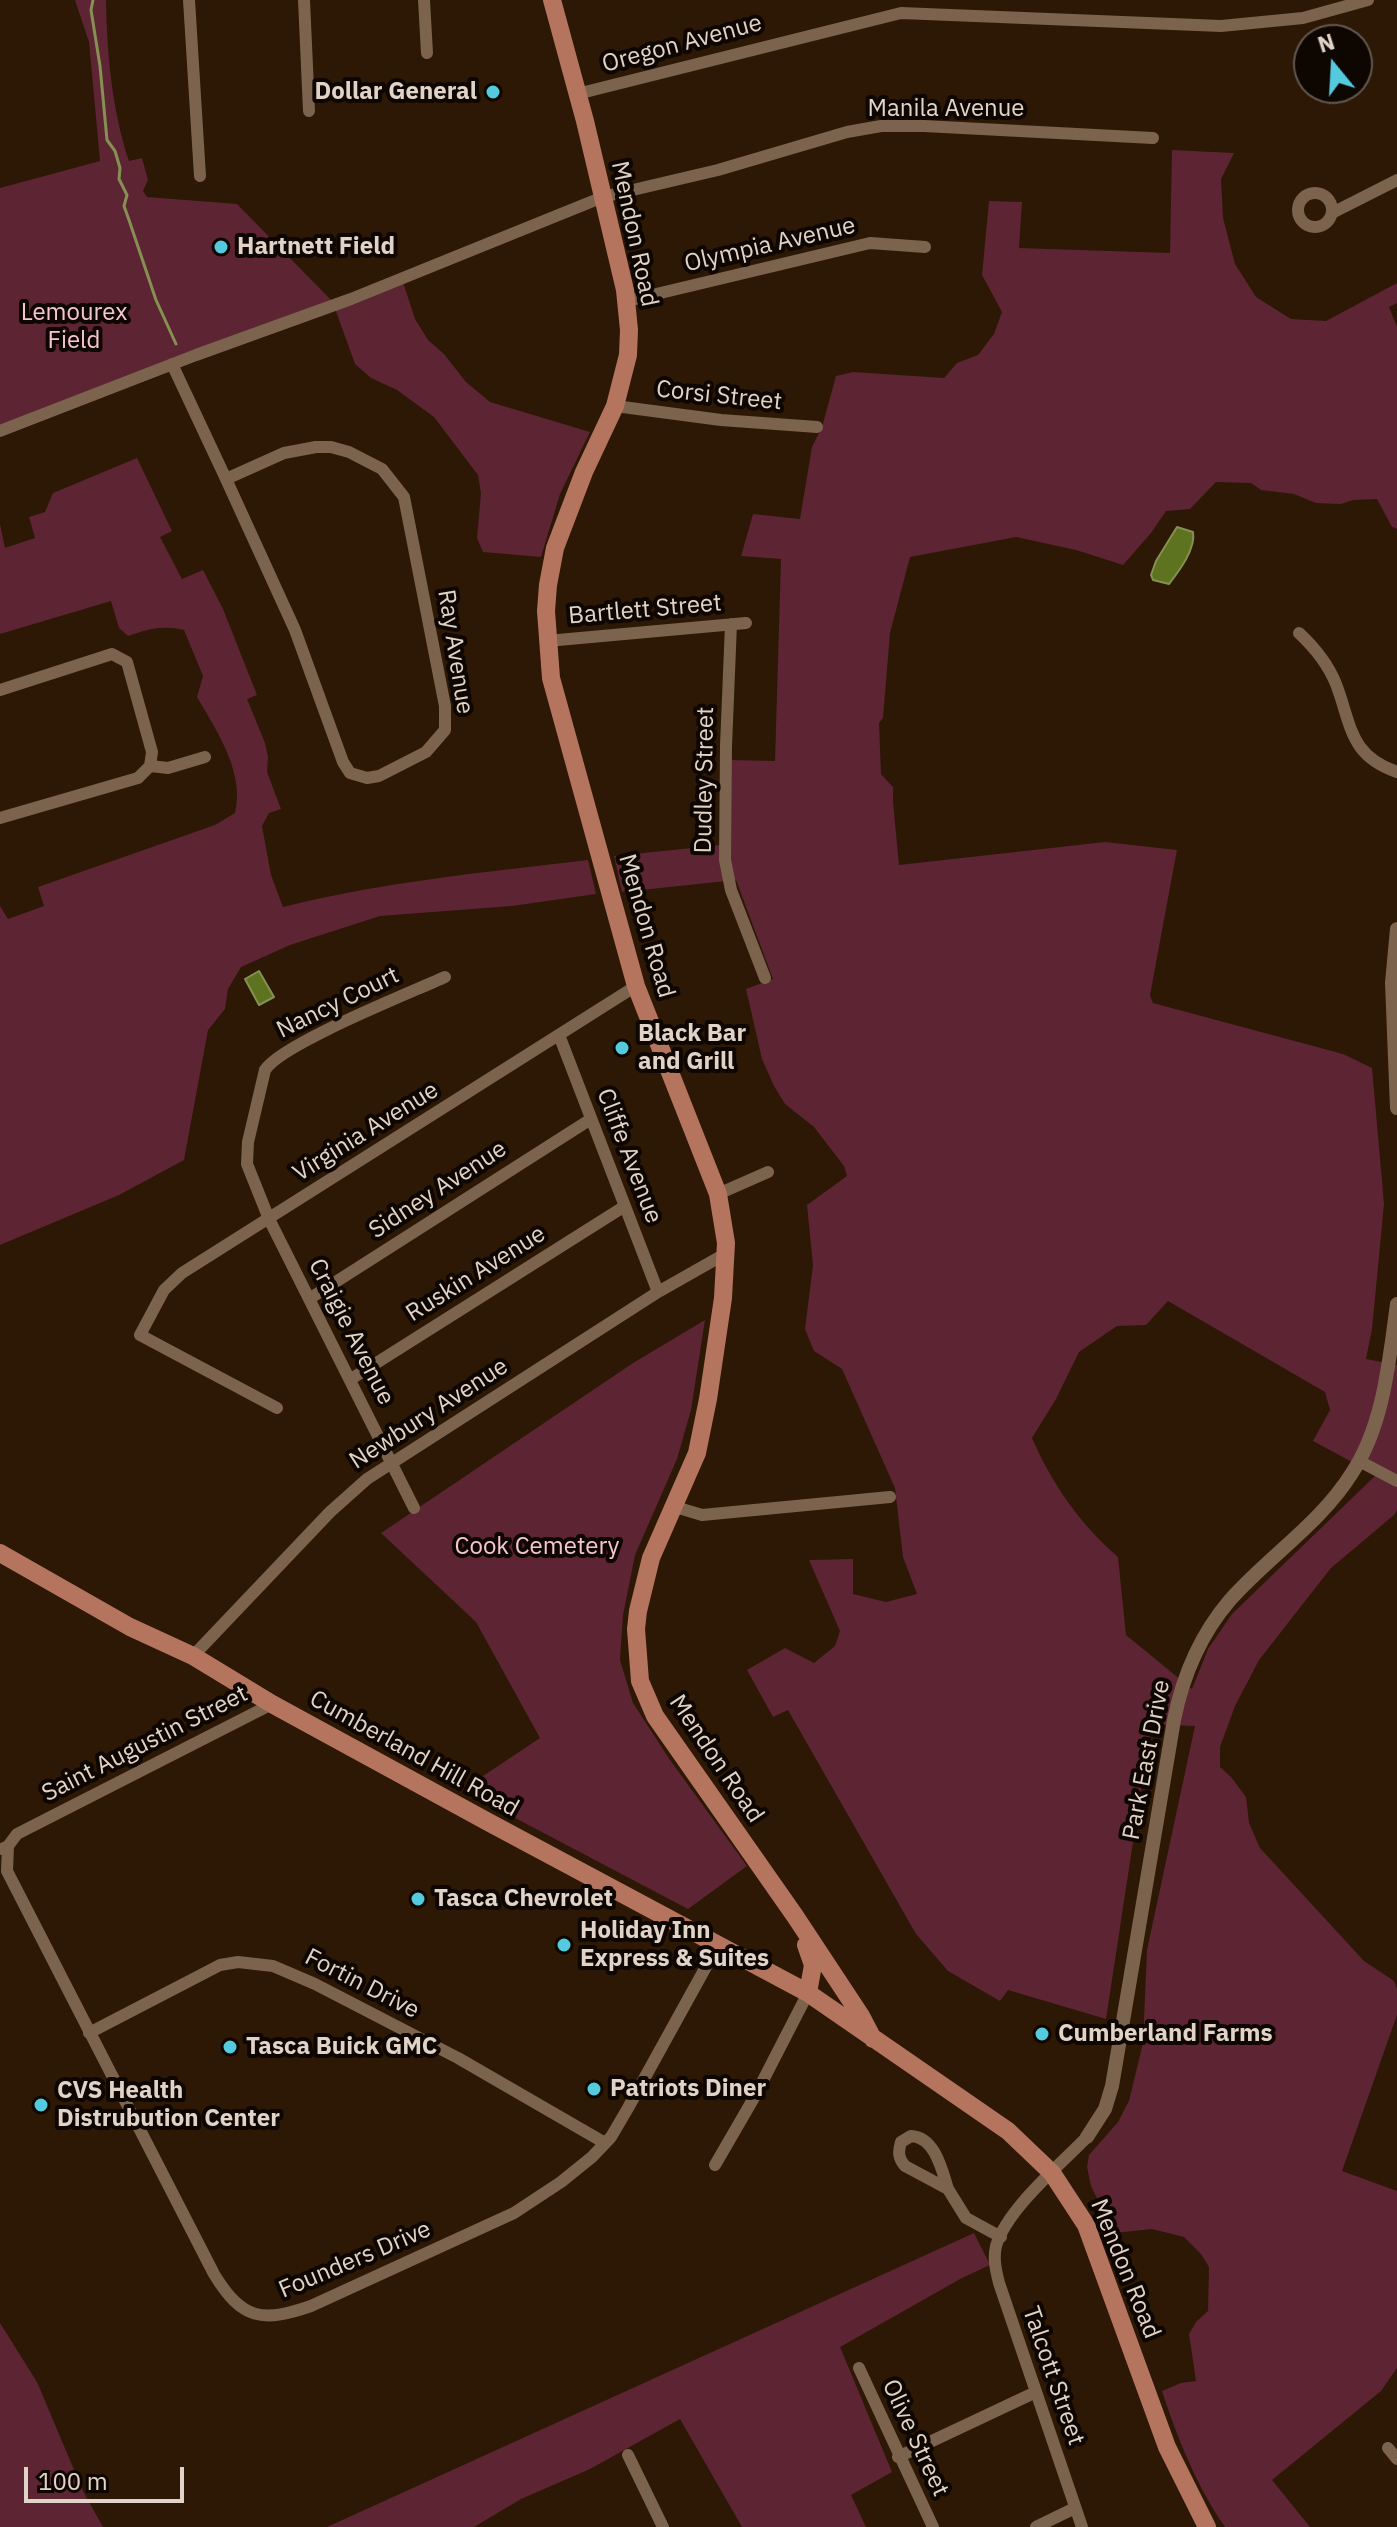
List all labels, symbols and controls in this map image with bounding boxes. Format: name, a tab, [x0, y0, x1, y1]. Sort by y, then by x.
street label: Oregon Avenue	[599, 9, 765, 79]
north arrow	[1293, 24, 1373, 104]
text: N	[1314, 26, 1338, 59]
place label: Dollar General	[315, 78, 477, 106]
marker: Dollar General	[484, 83, 502, 101]
street label: Manila Avenue	[867, 95, 1025, 123]
street label: Mendon Road	[605, 159, 663, 309]
street label: Olympia Avenue	[682, 211, 858, 279]
place label: Hartnett Field	[237, 233, 395, 261]
marker: Hartnett Field	[212, 238, 230, 256]
park label: Lemourex Field	[21, 299, 127, 355]
street label: Corsi Street	[655, 375, 783, 417]
street label: Ray Avenue	[431, 588, 479, 716]
street label: Bartlett Street	[567, 589, 723, 631]
street label: Dudley Street	[689, 706, 721, 854]
street label: Mendon Road	[612, 851, 680, 1001]
street label: Nancy Court	[272, 961, 404, 1045]
place label: Black Bar and Grill	[638, 1020, 746, 1076]
marker: Black Bar and Grill	[613, 1039, 631, 1057]
street label: Virginia Avenue	[288, 1076, 444, 1188]
street label: Cliffe Avenue	[590, 1085, 668, 1227]
street label: Sidney Avenue	[364, 1135, 512, 1245]
street label: Ruskin Avenue	[401, 1220, 551, 1328]
street label: Craigie Avenue	[302, 1254, 400, 1410]
street label: Newbury Avenue	[344, 1352, 514, 1476]
park label: Cook Cemetery	[455, 1533, 619, 1561]
street label: Park East Drive	[1117, 1678, 1177, 1842]
street label: Saint Augustin Street	[37, 1680, 253, 1808]
street label: Cumberland Hill Road	[304, 1685, 524, 1823]
street label: Mendon Road	[663, 1690, 769, 1828]
place label: Tasca Chevrolet	[434, 1885, 613, 1913]
marker: Tasca Chevrolet	[409, 1890, 427, 1908]
place label: Holiday Inn Express & Suites	[580, 1917, 769, 1973]
marker: Holiday Inn Express & Suites	[555, 1936, 573, 1954]
street label: Fortin Drive	[300, 1943, 424, 2025]
place label: Cumberland Farms	[1058, 2020, 1273, 2048]
marker: Cumberland Farms	[1033, 2025, 1051, 2043]
place label: Tasca Buick GMC	[246, 2033, 437, 2061]
marker: Tasca Buick GMC	[221, 2038, 239, 2056]
place label: Patriots Diner	[610, 2075, 766, 2103]
place label: CVS Health Distrubution Center	[57, 2077, 280, 2133]
marker: Patriots Diner	[585, 2080, 603, 2098]
marker: CVS Health Distrubution Center	[32, 2096, 50, 2114]
street label: Mendon Road	[1084, 2195, 1166, 2343]
street label: Founders Drive	[275, 2215, 435, 2305]
street label: Talcott Street	[1016, 2303, 1090, 2449]
street label: Olive Street	[875, 2375, 955, 2501]
scale bar	[28, 2451, 188, 2501]
text: 100 m	[38, 2465, 108, 2497]

